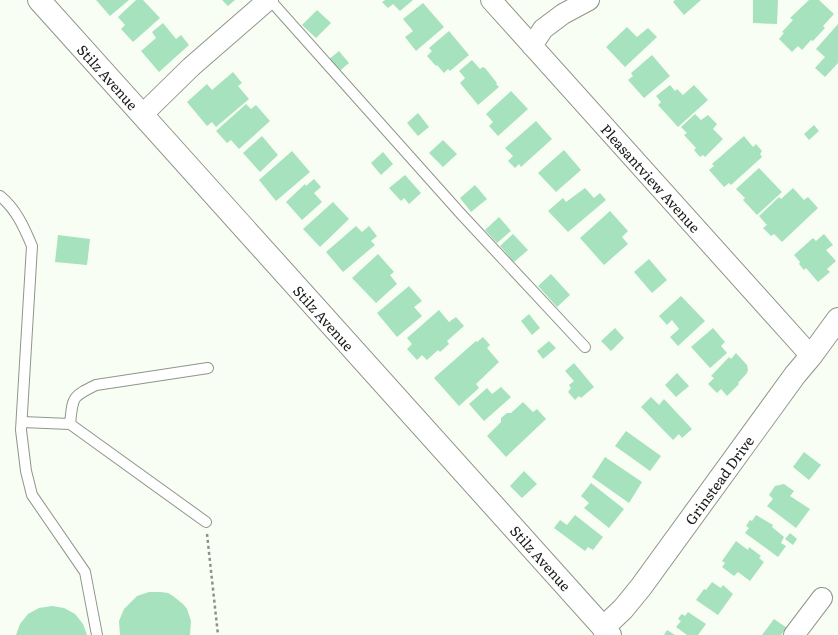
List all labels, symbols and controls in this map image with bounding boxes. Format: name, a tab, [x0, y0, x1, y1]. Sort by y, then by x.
street label: Stilz Avenue	[73, 40, 143, 114]
street label: Pleasantview Avenue	[597, 119, 705, 237]
street label: Stilz Avenue	[289, 281, 359, 355]
street label: Grinstead Drive	[680, 431, 758, 529]
street label: Stilz Avenue	[506, 521, 576, 595]

